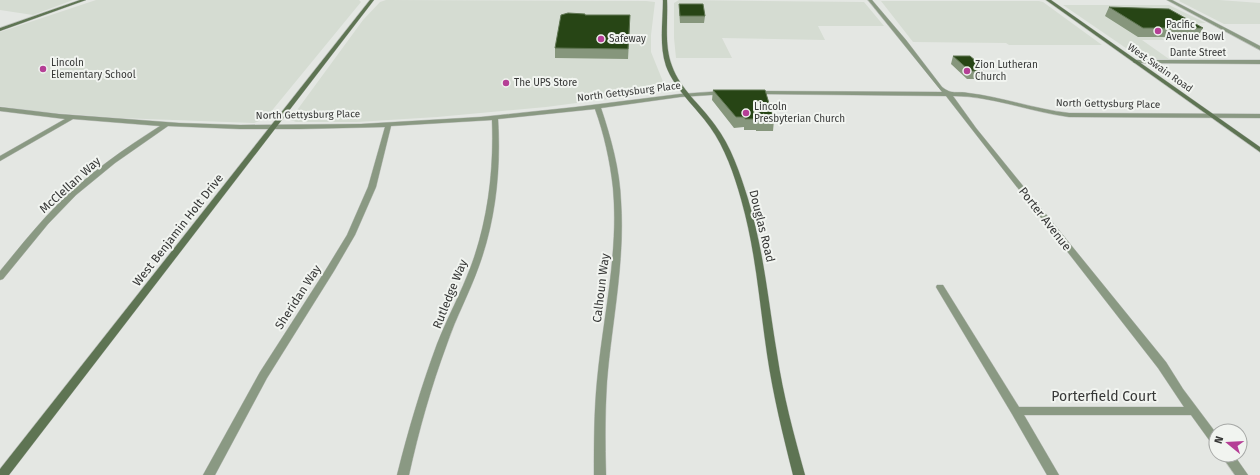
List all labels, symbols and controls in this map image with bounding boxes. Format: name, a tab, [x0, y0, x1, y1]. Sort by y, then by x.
place label: Pacific Avenue Bowl	[1166, 19, 1224, 43]
marker: Pacific Avenue Bowl	[1153, 26, 1163, 36]
place label: Safeway	[609, 33, 646, 45]
marker: Safeway	[596, 34, 606, 44]
street label: West Swain Road	[1125, 41, 1195, 95]
street label: Dante Street	[1170, 47, 1227, 59]
place label: Lincoln Elementary School	[51, 57, 136, 81]
place label: Zion Lutheran Church	[975, 59, 1038, 83]
marker: Lincoln Elementary School	[38, 64, 48, 74]
marker: Zion Lutheran Church	[962, 66, 972, 76]
place label: The UPS Store	[514, 77, 577, 89]
marker: The UPS Store	[501, 78, 511, 88]
street label: North Gettysburg Place	[576, 80, 682, 104]
street label: North Gettysburg Place	[1056, 97, 1160, 111]
place label: Lincoln Presbyterian Church	[754, 101, 845, 125]
street label: North Gettysburg Place	[256, 108, 360, 122]
marker: Lincoln Presbyterian Church	[741, 108, 751, 118]
street label: McClellan Way	[37, 154, 103, 216]
street label: West Benjamin Holt Drive	[130, 171, 226, 289]
street label: Porter Avenue	[1016, 185, 1074, 253]
street label: Douglas Road	[746, 188, 778, 264]
street label: Calhoun Way	[590, 253, 612, 323]
street label: Rutledge Way	[430, 257, 470, 331]
street label: Sheridan Way	[272, 262, 324, 332]
street label: Porterfield Court	[1051, 388, 1158, 405]
north arrow	[1208, 423, 1248, 463]
text: N	[1212, 435, 1226, 446]

